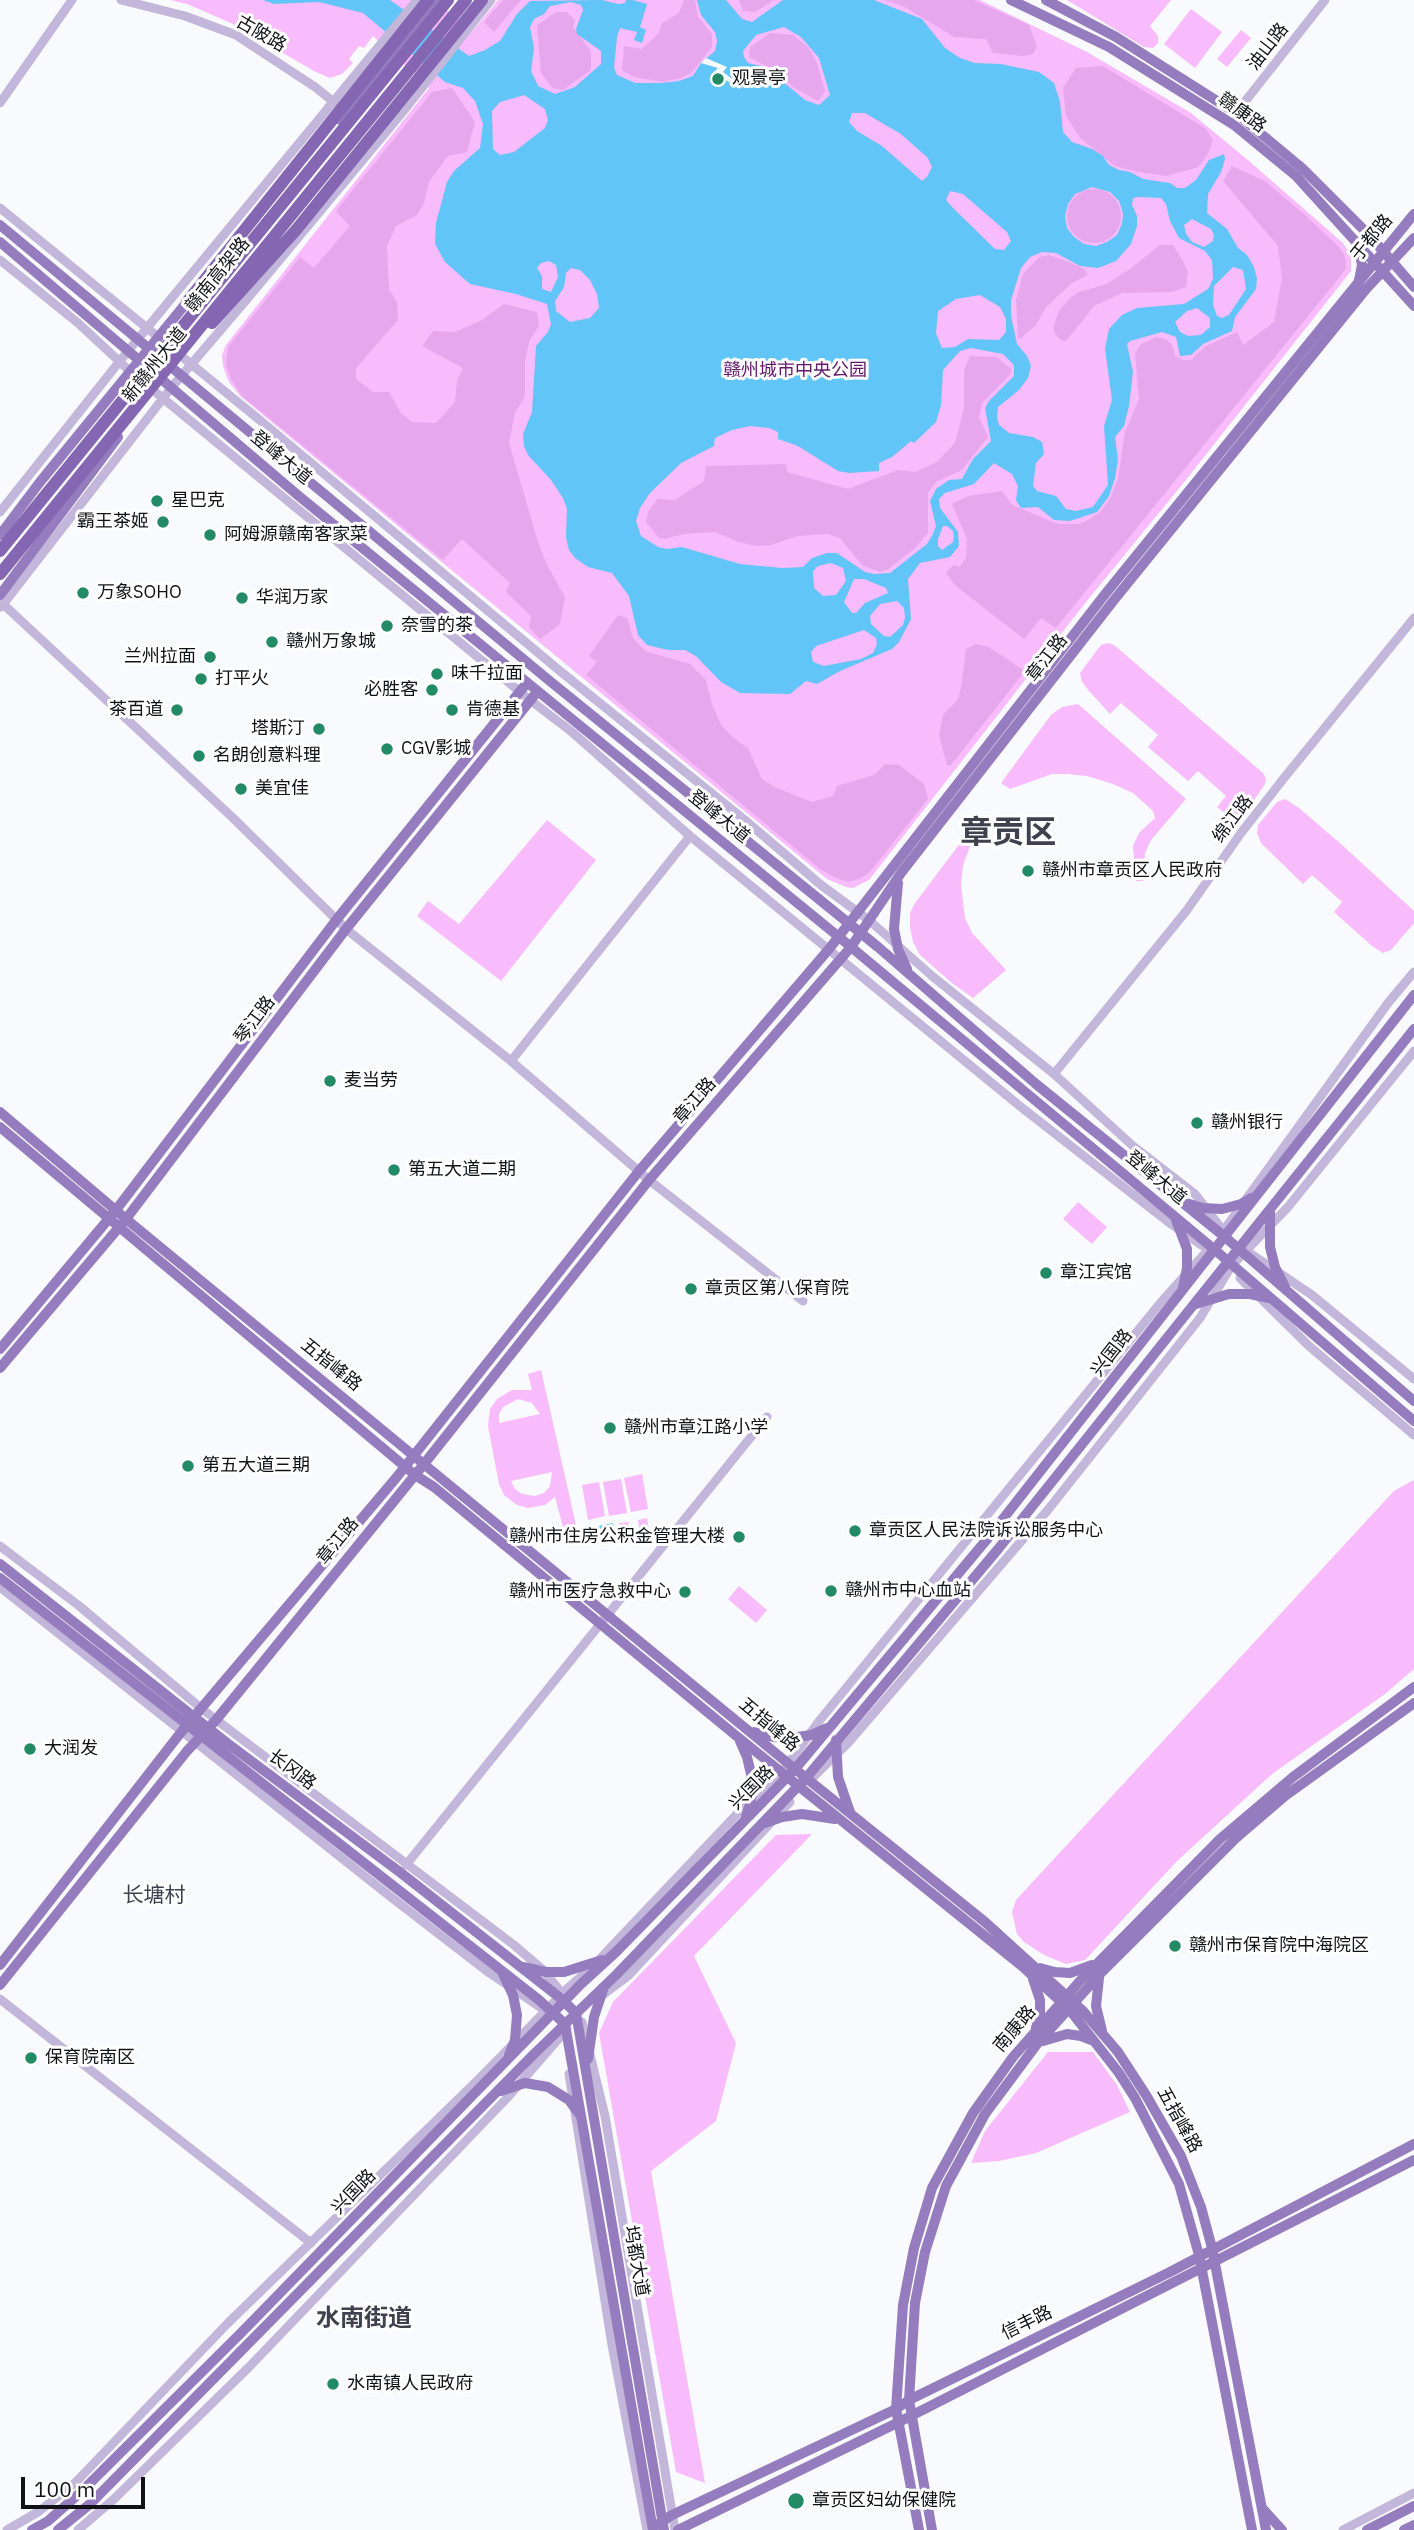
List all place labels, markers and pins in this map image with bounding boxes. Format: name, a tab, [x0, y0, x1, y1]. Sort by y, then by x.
place label: 观景亭	[732, 68, 786, 90]
marker: 观景亭	[710, 71, 726, 87]
place label: 星巴克	[171, 490, 225, 512]
marker: 星巴克	[149, 493, 165, 509]
place label: 霸王茶姬	[77, 511, 149, 533]
marker: 霸王茶姬	[155, 514, 171, 530]
place label: 阿姆源赣南客家菜	[224, 524, 368, 546]
marker: 阿姆源赣南客家菜	[202, 527, 218, 543]
place label: 万象SOHO	[97, 582, 182, 604]
marker: 万象SOHO	[75, 585, 91, 601]
place label: 华润万家	[256, 587, 328, 609]
marker: 华润万家	[234, 590, 250, 606]
place label: 奈雪的茶	[401, 615, 473, 637]
marker: 奈雪的茶	[379, 618, 395, 634]
place label: 赣州万象城	[286, 631, 376, 653]
marker: 赣州万象城	[264, 634, 280, 650]
place label: 兰州拉面	[124, 646, 196, 668]
marker: 兰州拉面	[202, 649, 218, 665]
place label: 味千拉面	[451, 663, 523, 685]
marker: 味千拉面	[429, 666, 445, 682]
place label: 打平火	[215, 668, 269, 690]
marker: 打平火	[193, 671, 209, 687]
place label: 必胜客	[364, 679, 418, 701]
marker: 必胜客	[424, 682, 440, 698]
place label: 茶百道	[109, 699, 163, 721]
place label: 肯德基	[466, 699, 520, 721]
marker: 茶百道	[169, 702, 185, 718]
marker: 肯德基	[444, 702, 460, 718]
place label: 塔斯汀	[251, 718, 305, 740]
marker: 塔斯汀	[311, 721, 327, 737]
place label: CGV影城	[401, 738, 471, 760]
marker: CGV影城	[379, 741, 395, 757]
place label: 名朗创意料理	[213, 745, 321, 767]
marker: 名朗创意料理	[191, 748, 207, 764]
place label: 美宜佳	[255, 778, 309, 800]
marker: 美宜佳	[233, 781, 249, 797]
place label: 赣州市章贡区人民政府	[1042, 860, 1222, 882]
marker: 赣州市章贡区人民政府	[1020, 863, 1036, 879]
place label: 麦当劳	[344, 1070, 398, 1092]
marker: 麦当劳	[322, 1073, 338, 1089]
place label: 赣州银行	[1211, 1112, 1283, 1134]
marker: 赣州银行	[1189, 1115, 1205, 1131]
place label: 第五大道二期	[408, 1159, 516, 1181]
marker: 第五大道二期	[386, 1162, 402, 1178]
place label: 章江宾馆	[1060, 1262, 1132, 1284]
marker: 章江宾馆	[1038, 1265, 1054, 1281]
place label: 章贡区第八保育院	[705, 1278, 849, 1300]
marker: 章贡区第八保育院	[683, 1281, 699, 1297]
place label: 赣州市章江路小学	[624, 1417, 768, 1439]
marker: 赣州市章江路小学	[602, 1420, 618, 1436]
place label: 第五大道三期	[202, 1455, 310, 1477]
marker: 第五大道三期	[180, 1458, 196, 1474]
place label: 章贡区人民法院诉讼服务中心	[869, 1520, 1103, 1542]
marker: 章贡区人民法院诉讼服务中心	[847, 1523, 863, 1539]
place label: 赣州市住房公积金管理大楼	[509, 1526, 725, 1548]
marker: 赣州市住房公积金管理大楼	[731, 1529, 747, 1545]
place label: 赣州市中心血站	[845, 1580, 971, 1602]
place label: 赣州市医疗急救中心	[509, 1581, 671, 1603]
marker: 赣州市中心血站	[823, 1583, 839, 1599]
marker: 赣州市医疗急救中心	[677, 1584, 693, 1600]
place label: 大润发	[44, 1738, 98, 1760]
marker: 大润发	[22, 1741, 38, 1757]
place label: 赣州市保育院中海院区	[1189, 1935, 1369, 1957]
marker: 赣州市保育院中海院区	[1167, 1938, 1183, 1954]
place label: 保育院南区	[45, 2047, 135, 2069]
marker: 保育院南区	[23, 2050, 39, 2066]
place label: 水南镇人民政府	[347, 2373, 473, 2395]
marker: 水南镇人民政府	[325, 2376, 341, 2392]
place label: 章贡区妇幼保健院	[812, 2490, 956, 2512]
marker: 章贡区妇幼保健院	[786, 2491, 806, 2511]

